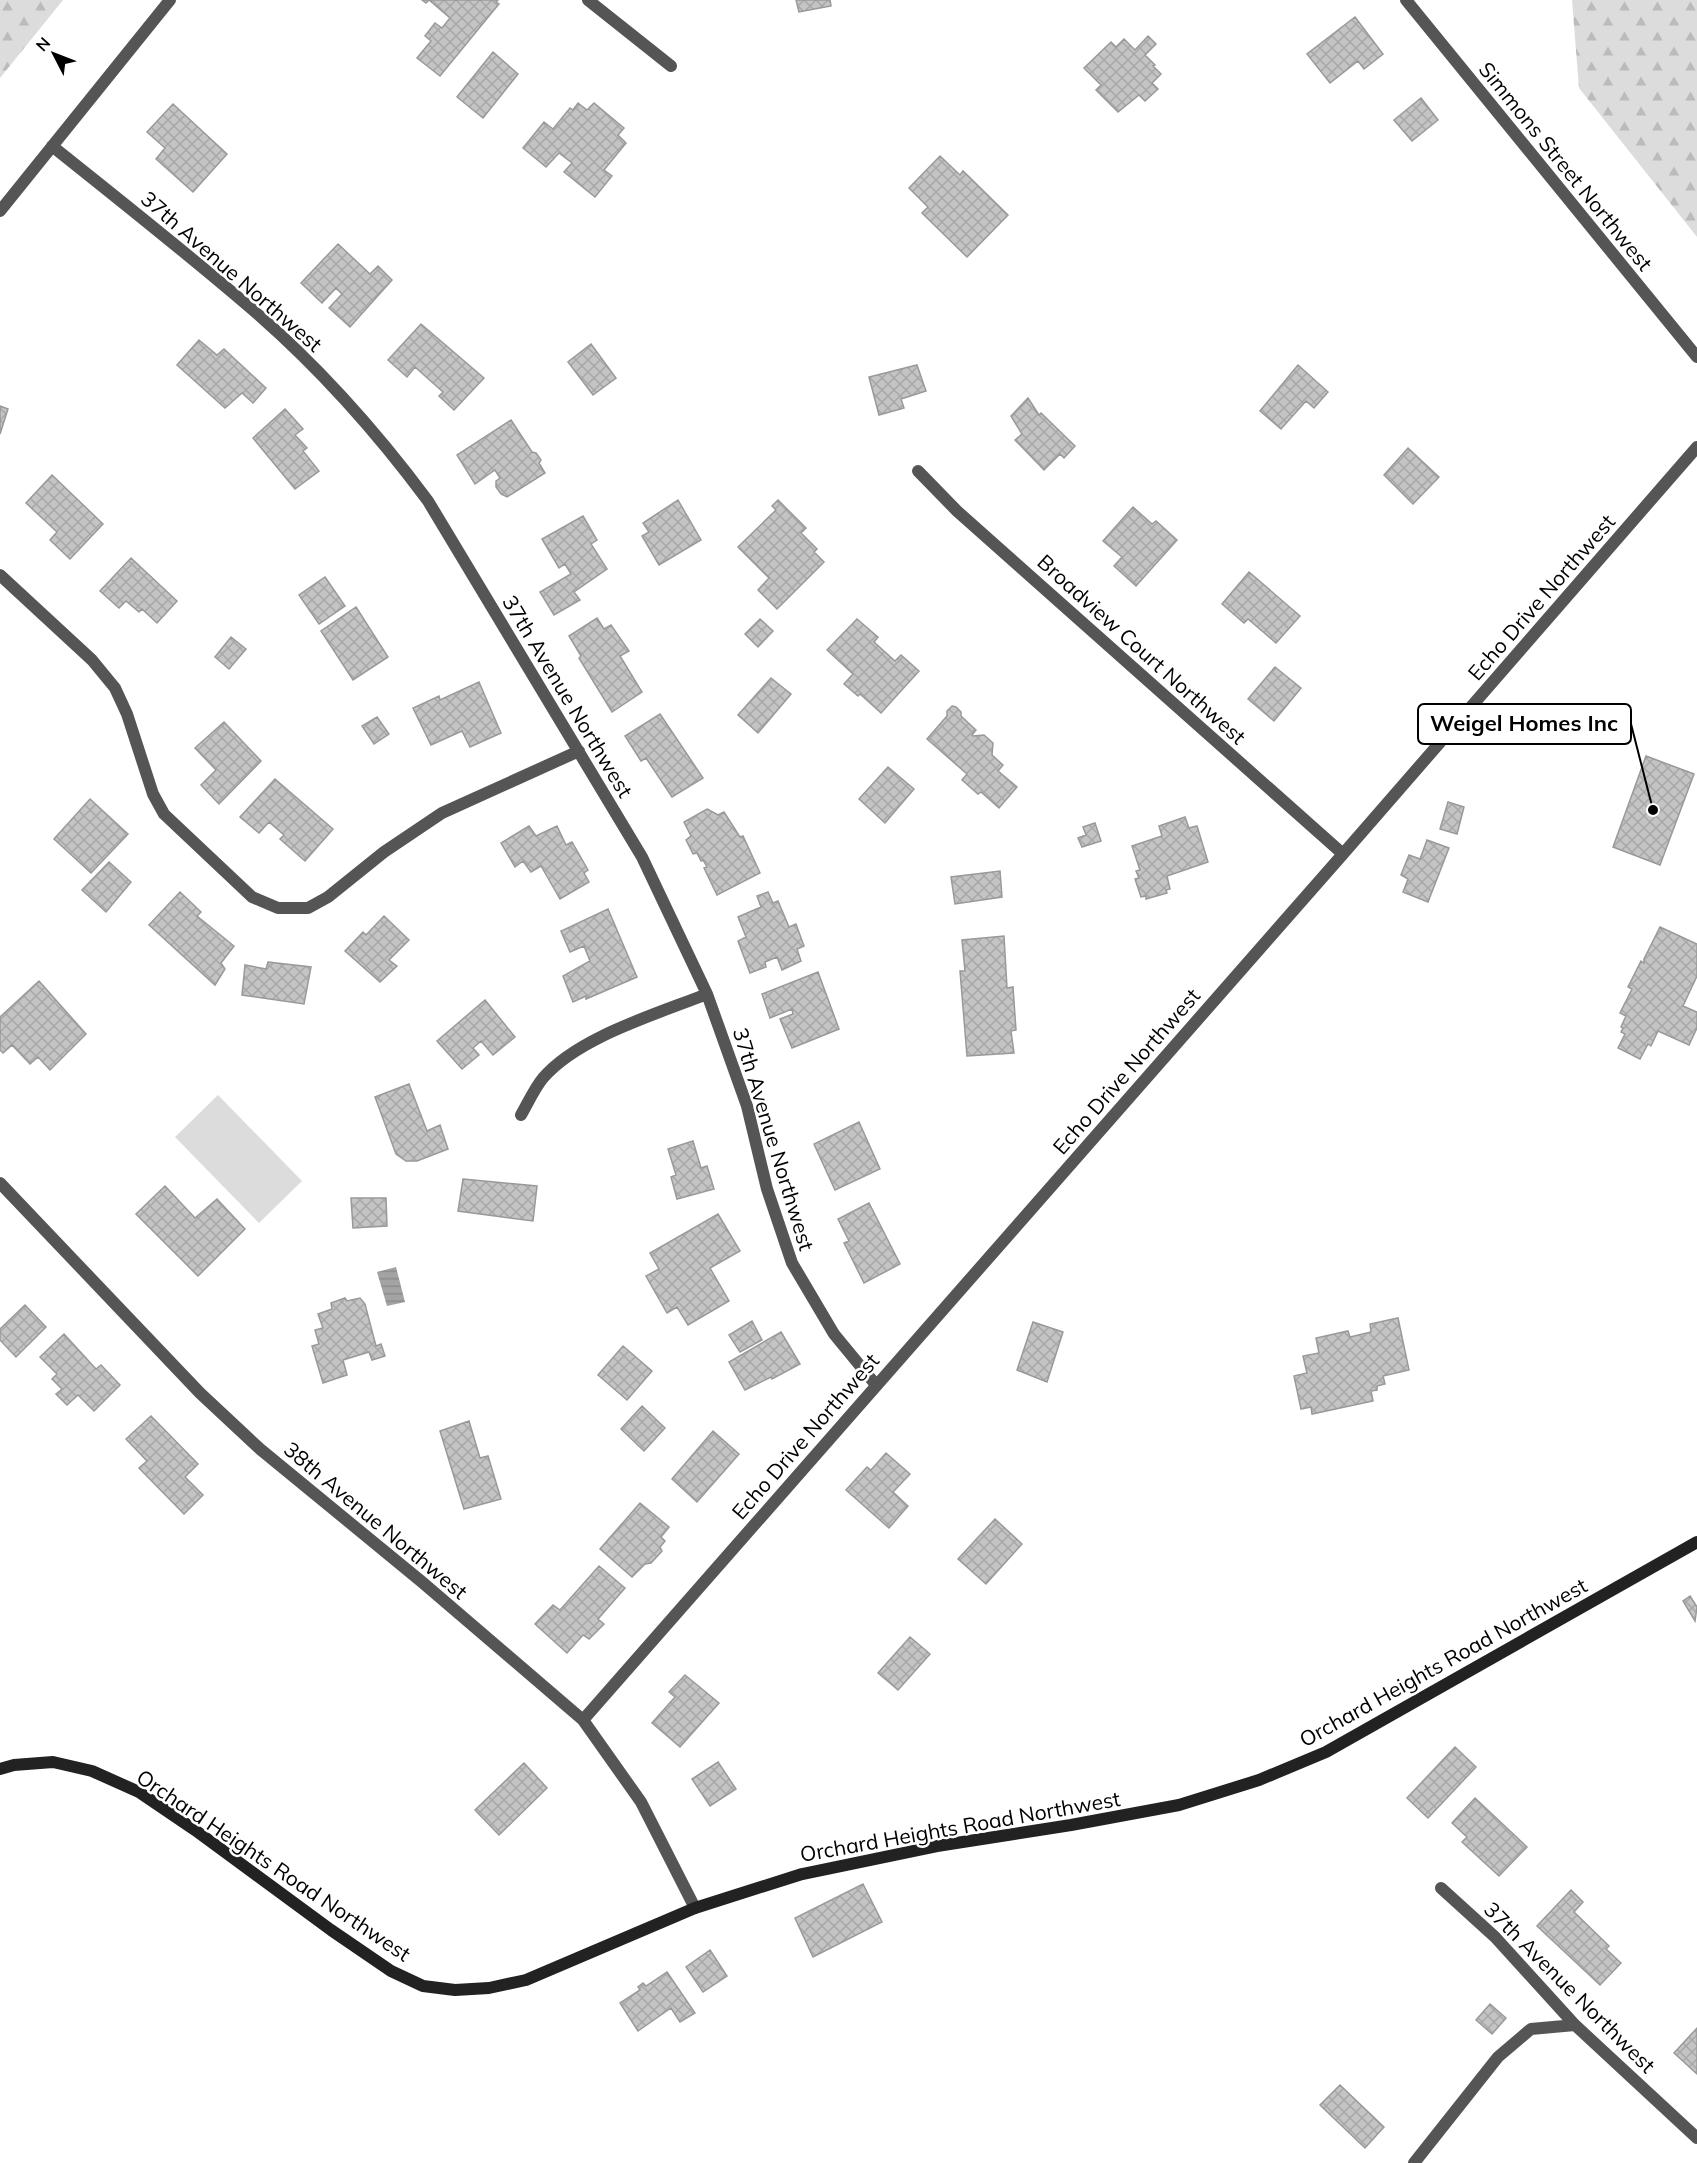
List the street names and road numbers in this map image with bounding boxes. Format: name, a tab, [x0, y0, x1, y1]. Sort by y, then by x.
street label: Simmons Street Northwest	[1474, 56, 1658, 276]
street label: 37th Avenue Northwest	[136, 185, 328, 357]
street label: Echo Drive Northwest	[1462, 509, 1620, 685]
street label: Broadview Court Northwest	[1032, 549, 1252, 749]
street label: 37th Avenue Northwest	[497, 590, 639, 802]
street label: Echo Drive Northwest	[1047, 983, 1205, 1159]
street label: 37th Avenue Northwest	[728, 1024, 820, 1254]
street label: Echo Drive Northwest	[726, 1348, 884, 1524]
street label: 38th Avenue Northwest	[279, 1436, 473, 1604]
street label: Orchard Heights Road Northwest	[1295, 1572, 1591, 1752]
street label: Orchard Heights Road Northwest	[132, 1763, 416, 1967]
street label: Orchard Heights Road Northwest	[798, 1785, 1122, 1867]
street label: 37th Avenue Northwest	[1479, 1896, 1661, 2078]

